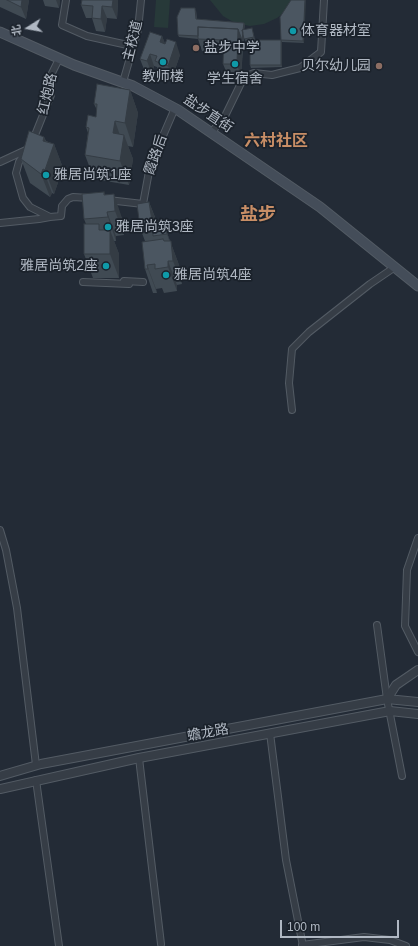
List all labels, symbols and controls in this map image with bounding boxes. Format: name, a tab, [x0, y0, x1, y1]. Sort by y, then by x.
north arrow	[8, 8, 48, 48]
street label: 主校道	[120, 19, 146, 63]
place label: 体育器材室	[301, 23, 371, 39]
text: 北	[9, 24, 23, 37]
marker: 体育器材室	[288, 26, 298, 36]
place label: 盐步中学	[204, 40, 260, 56]
marker: 盐步中学	[191, 43, 201, 53]
marker: 教师楼	[158, 57, 168, 67]
place label: 贝尔幼儿园	[301, 58, 371, 74]
marker: 学生宿舍	[230, 59, 240, 69]
marker: 贝尔幼儿园	[374, 61, 384, 71]
place label: 教师楼	[142, 69, 184, 85]
place label: 学生宿舍	[207, 71, 263, 87]
street label: 红炮路	[35, 72, 61, 116]
street label: 盐步直街	[180, 91, 236, 137]
street label: 霞路后	[141, 132, 171, 178]
district label: 六村社区	[244, 132, 308, 152]
place label: 雅居尚筑1座	[54, 167, 132, 183]
marker: 雅居尚筑1座	[41, 170, 51, 180]
district label: 盐步	[240, 204, 276, 226]
place label: 雅居尚筑3座	[116, 219, 194, 235]
marker: 雅居尚筑3座	[103, 222, 113, 232]
place label: 雅居尚筑2座	[20, 258, 98, 274]
marker: 雅居尚筑2座	[101, 261, 111, 271]
place label: 雅居尚筑4座	[174, 267, 252, 283]
marker: 雅居尚筑4座	[161, 270, 171, 280]
street label: 蟾龙路	[186, 721, 230, 745]
scale bar	[282, 912, 401, 938]
text: 100 m	[287, 920, 320, 934]

